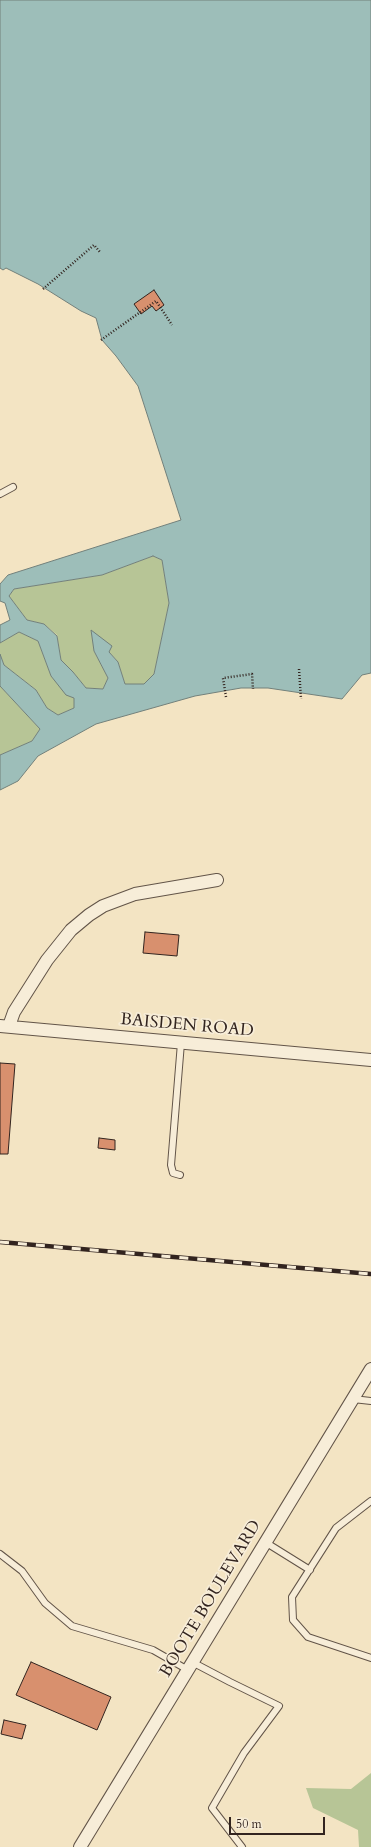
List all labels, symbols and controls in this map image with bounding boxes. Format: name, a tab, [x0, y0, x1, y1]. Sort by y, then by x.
street label: BAISDEN ROAD	[120, 1010, 254, 1042]
street label: BOOTE BOULEVARD	[156, 1517, 266, 1681]
scale bar	[231, 1809, 327, 1835]
text: 50 m	[236, 1816, 262, 1832]

